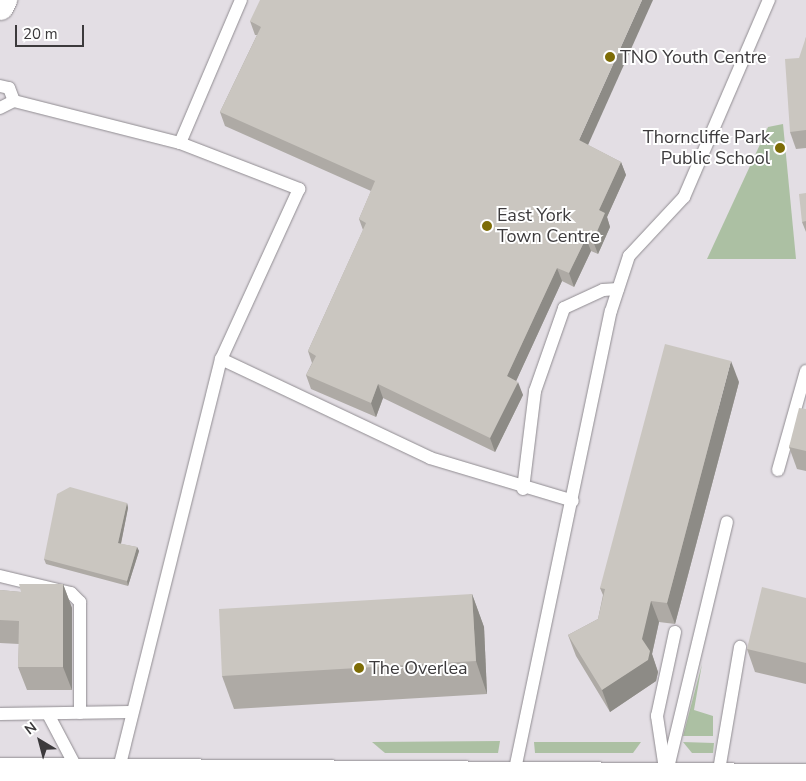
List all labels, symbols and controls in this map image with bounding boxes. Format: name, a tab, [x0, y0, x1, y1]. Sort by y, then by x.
scale bar	[18, 15, 86, 47]
text: 20 m	[23, 24, 58, 44]
place label: TNO Youth Centre	[620, 46, 767, 68]
marker: TNO Youth Centre	[604, 51, 616, 63]
place label: Thorncliffe Park Public School	[643, 127, 770, 170]
marker: Thorncliffe Park Public School	[774, 142, 786, 154]
place label: East York Town Centre	[497, 205, 600, 248]
marker: East York Town Centre	[481, 220, 493, 232]
place label: The Overlea	[369, 657, 468, 679]
marker: The Overlea	[353, 662, 365, 674]
north arrow	[15, 716, 65, 766]
text: N	[21, 718, 41, 739]

